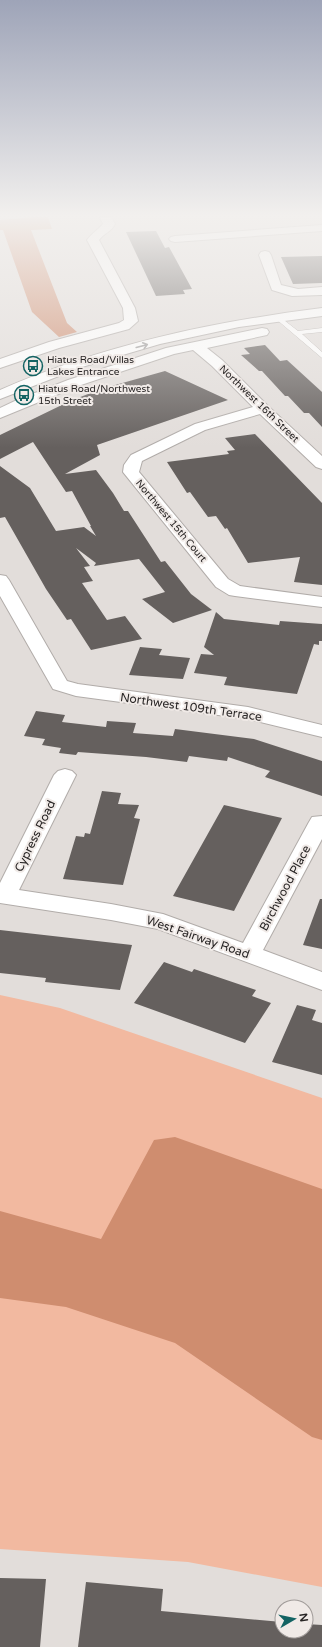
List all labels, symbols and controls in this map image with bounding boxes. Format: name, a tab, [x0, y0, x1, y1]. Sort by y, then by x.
one-way arrow	[135, 341, 148, 349]
place label: Hiatus Road/Villas Lakes Entrance	[47, 354, 134, 378]
bus stop icon: Hiatus Road/Villas Lakes Entrance	[22, 355, 44, 377]
street label: Northwest 16th Street	[217, 363, 301, 445]
place label: Hiatus Road/Northwest 15th Street	[38, 383, 150, 407]
bus stop icon: Hiatus Road/Northwest 15th Street	[13, 384, 35, 406]
street label: Northwest 15th Court	[133, 477, 209, 565]
street label: Northwest 109th Terrace	[119, 690, 263, 724]
street label: Cypress Road	[12, 798, 58, 874]
street label: Birchwood Place	[257, 843, 314, 933]
street label: West Fairway Road	[145, 913, 251, 961]
north arrow	[274, 1599, 314, 1639]
text: N	[296, 1612, 310, 1623]

